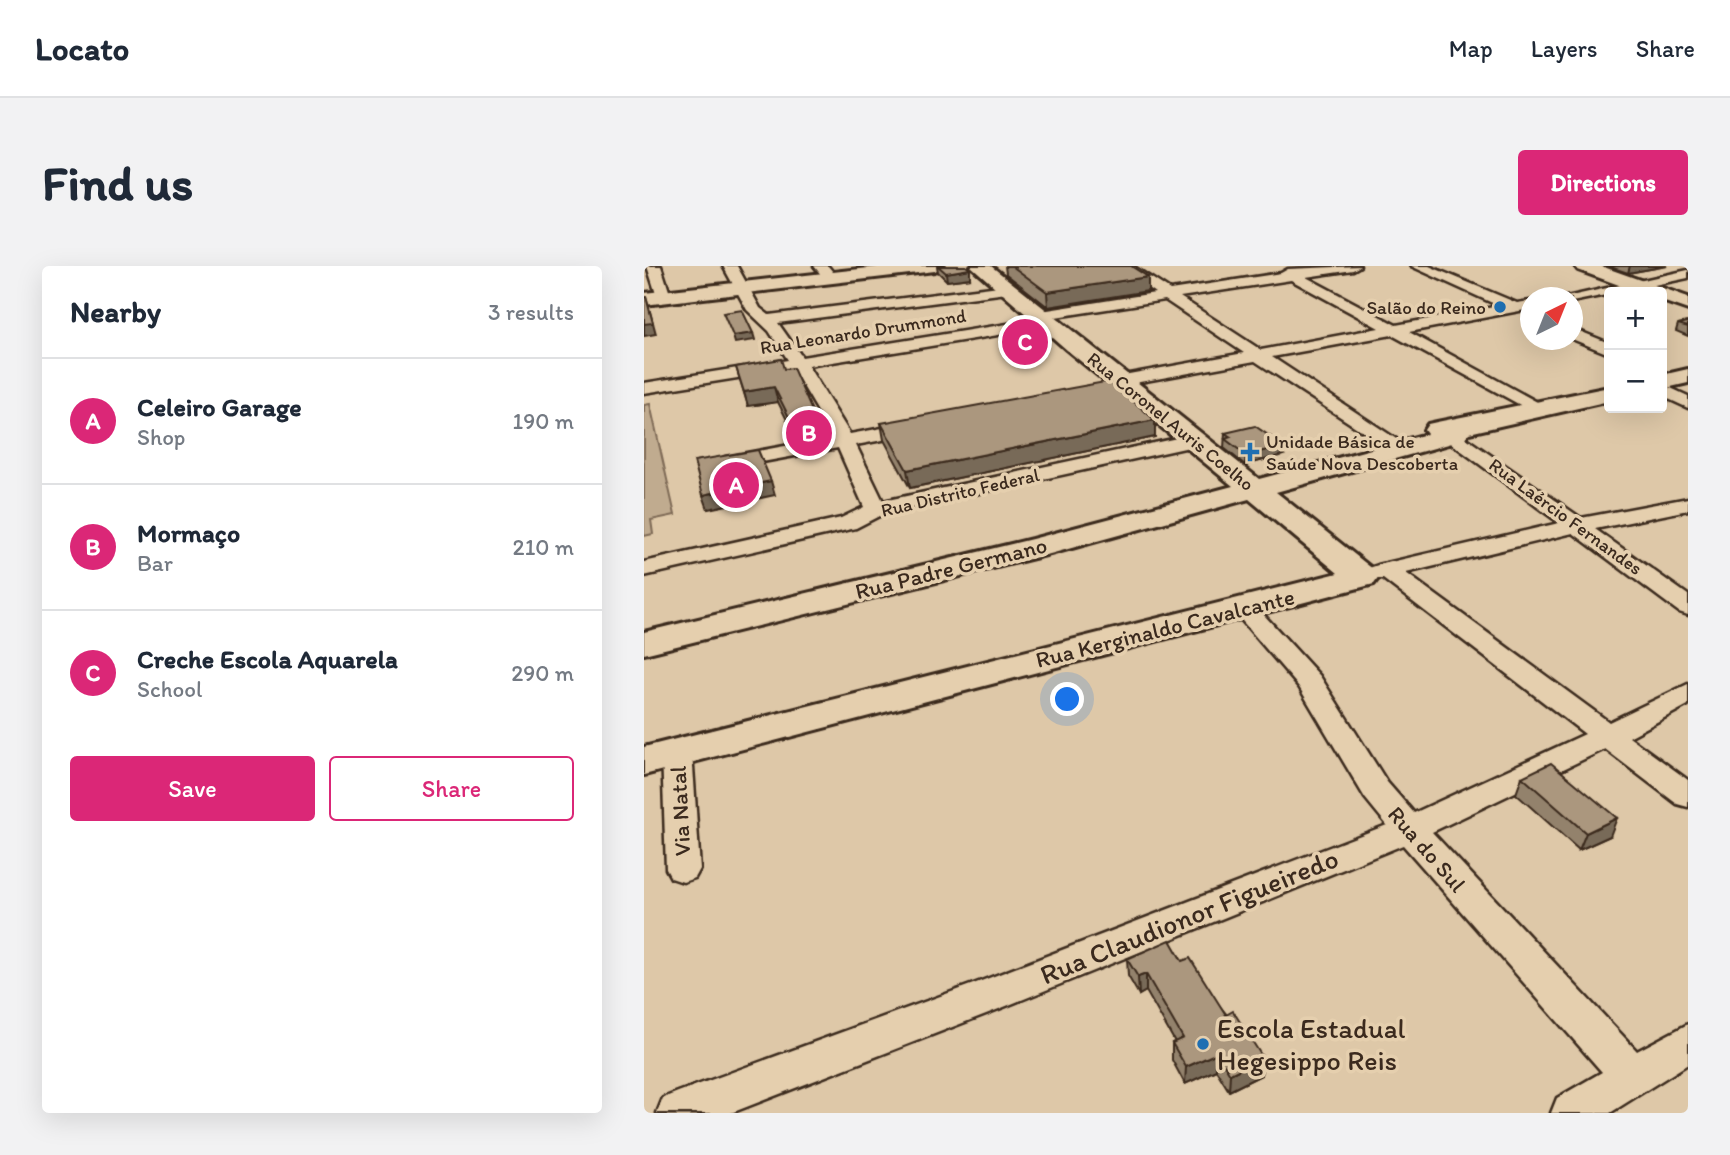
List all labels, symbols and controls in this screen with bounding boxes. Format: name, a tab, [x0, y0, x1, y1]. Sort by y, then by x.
text: Locato	[35, 29, 129, 68]
text: Map	[1449, 34, 1493, 63]
text: Layers	[1531, 34, 1598, 63]
text: Share	[1636, 34, 1695, 63]
button: Directions	[1518, 150, 1688, 215]
text: Find us	[42, 153, 193, 212]
north arrow	[1520, 287, 1583, 350]
map controls	[1604, 287, 1667, 413]
button: +	[1604, 287, 1667, 350]
text: Nearby	[70, 293, 161, 330]
place label: Salão do Reino	[1366, 296, 1486, 319]
text: 3 results	[488, 298, 574, 326]
marker: Salão do Reino	[1492, 299, 1508, 315]
street label: Rua Leonardo Drummond	[759, 304, 968, 359]
pin: C	[1002, 316, 1048, 368]
street label: Rua Coronel Auris Coelho	[1083, 347, 1259, 496]
button: −	[1604, 350, 1667, 413]
text: Celeiro Garage	[137, 391, 302, 423]
text: A	[86, 407, 100, 435]
text: 190 m	[513, 407, 574, 435]
pin: B	[786, 407, 832, 459]
text: Shop	[137, 423, 185, 451]
place label: Unidade Básica de Saúde Nova Descoberta	[1266, 430, 1458, 475]
marker: Unidade Básica de Saúde Nova Descoberta	[1240, 442, 1260, 462]
street label: Rua Laércio Fernandes	[1484, 453, 1647, 580]
pin: A	[713, 459, 759, 511]
street label: Rua Distrito Federal	[879, 463, 1042, 522]
text: Mormaço	[137, 517, 240, 549]
street label: Rua Padre Germano	[852, 531, 1050, 605]
text: B	[86, 533, 100, 561]
text: 210 m	[513, 533, 574, 561]
text: Bar	[137, 549, 173, 577]
street label: Rua Kerginaldo Cavalcante	[1033, 582, 1297, 674]
text: Creche Escola Aquarela	[137, 643, 398, 675]
text: C	[86, 659, 100, 687]
text: 290 m	[511, 659, 574, 687]
text: School	[137, 675, 202, 703]
your location	[1050, 682, 1084, 716]
button: Save	[70, 756, 315, 821]
button: Share	[329, 756, 574, 821]
street label: Via Natal	[664, 765, 696, 857]
street label: Rua do Sul	[1382, 800, 1472, 898]
street label: Rua Claudionor Figueiredo	[1035, 841, 1343, 991]
place label: Escola Estadual Hegesippo Reis	[1217, 1011, 1405, 1077]
marker: Escola Estadual Hegesippo Reis	[1195, 1036, 1211, 1052]

